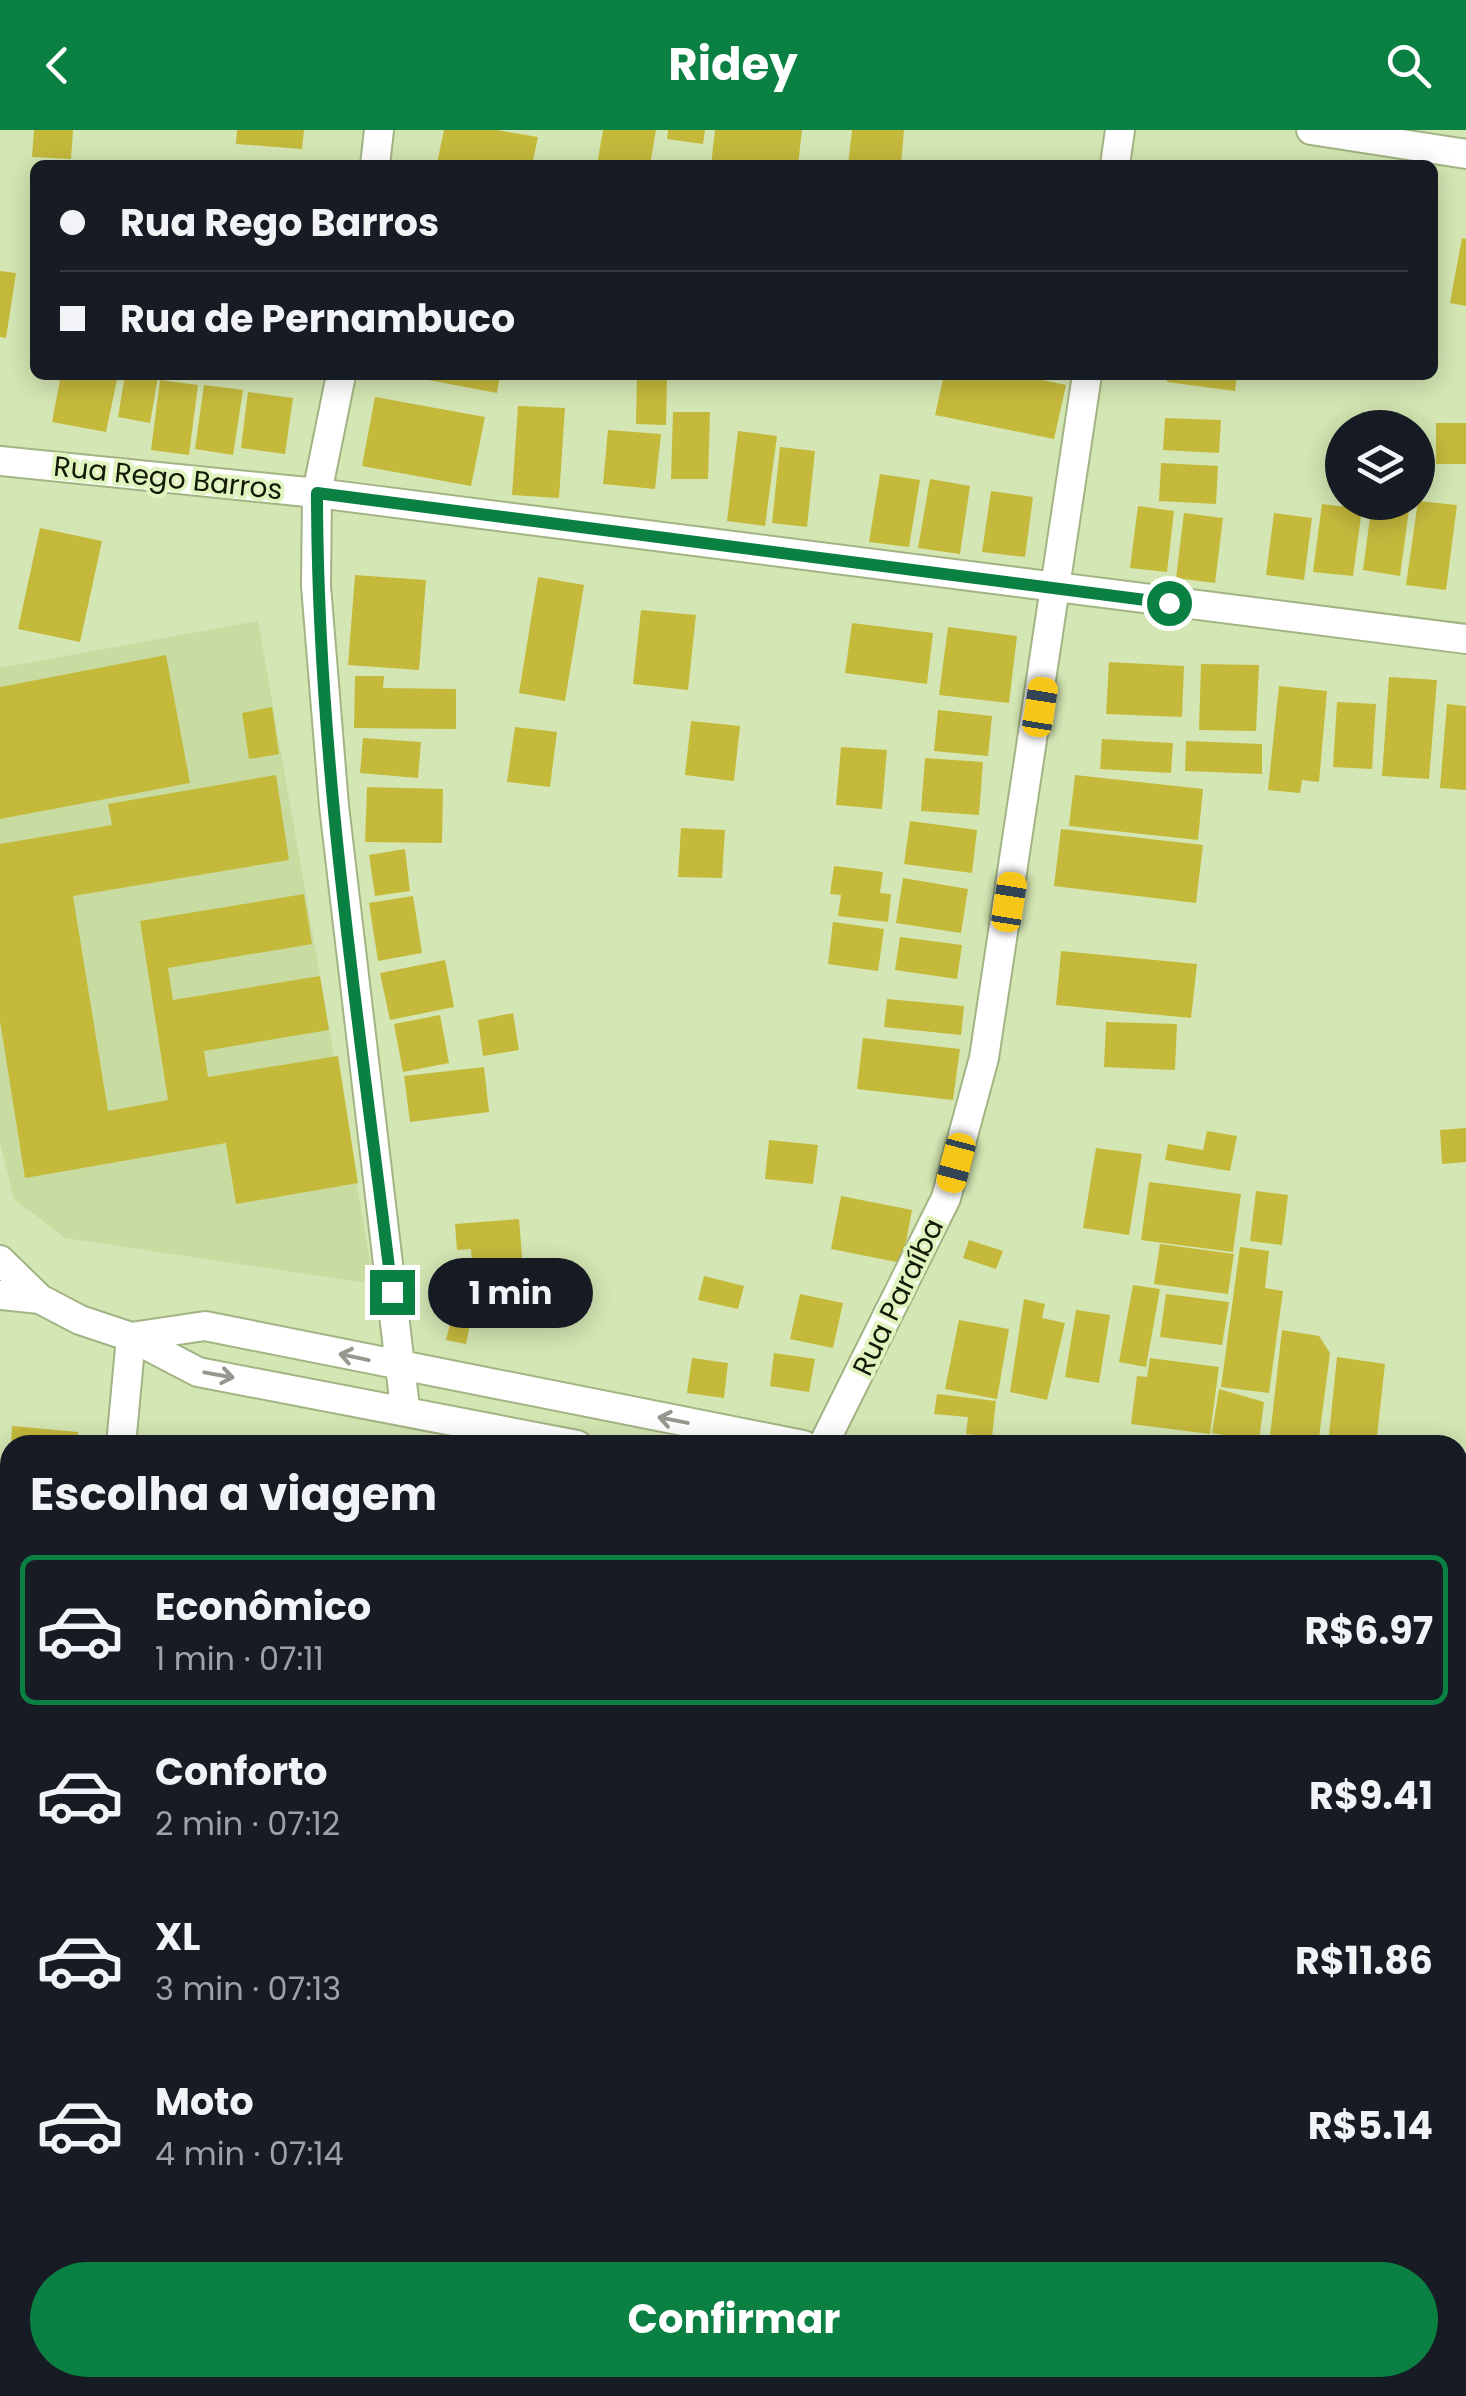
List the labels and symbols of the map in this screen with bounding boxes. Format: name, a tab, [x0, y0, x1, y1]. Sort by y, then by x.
street label: Rua Rego Barros	[52, 447, 284, 509]
route start	[1147, 581, 1192, 626]
car	[1020, 675, 1060, 739]
car	[989, 870, 1029, 934]
car	[934, 1130, 978, 1196]
street label: Rua Paraíba	[843, 1212, 953, 1382]
callout: 1 min	[427, 1257, 592, 1327]
route end	[370, 1270, 415, 1315]
one-way arrow	[339, 1346, 371, 1365]
one-way arrow	[203, 1366, 235, 1385]
one-way arrow	[657, 1409, 689, 1428]

